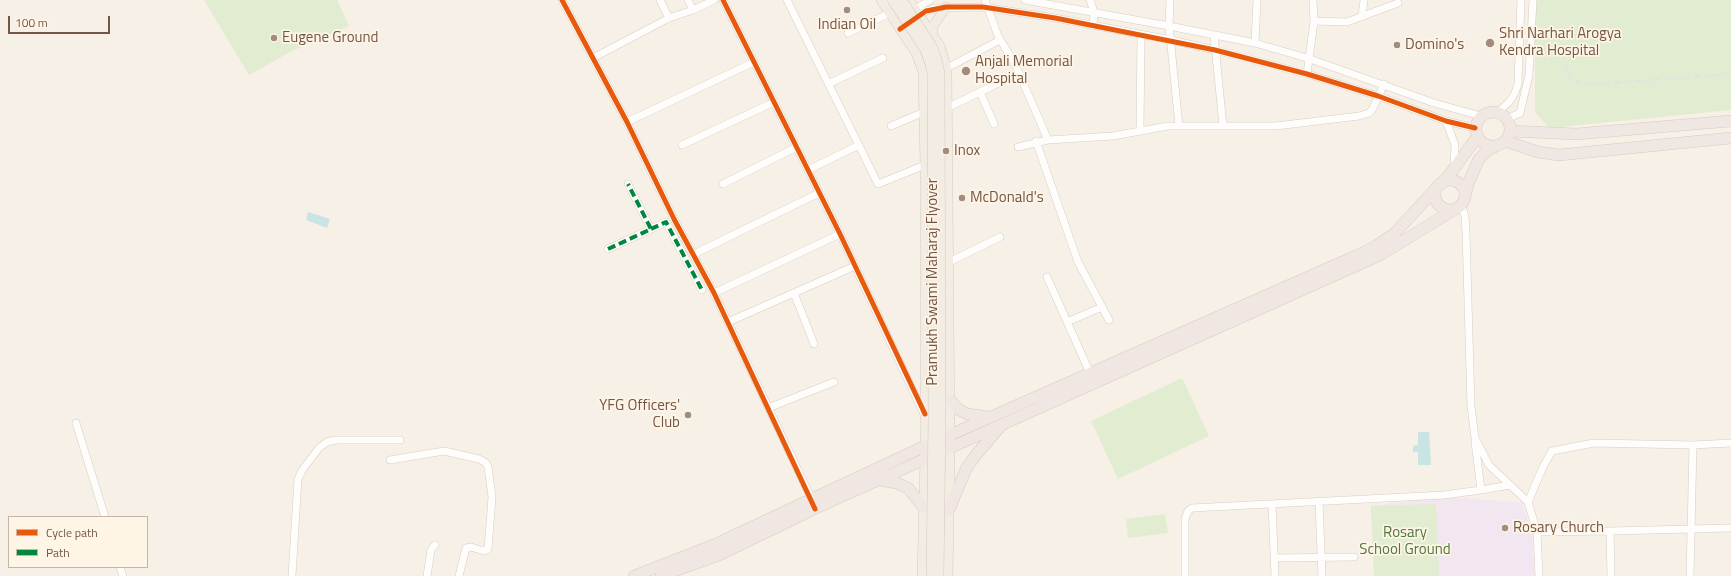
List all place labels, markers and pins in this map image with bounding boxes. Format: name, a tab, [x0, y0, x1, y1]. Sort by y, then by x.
marker: Indian Oil	[842, 5, 852, 15]
place label: Indian Oil	[818, 16, 876, 34]
place label: Shri Narhari Arogya Kendra Hospital	[1499, 25, 1621, 60]
place label: Eugene Ground	[282, 29, 379, 47]
marker: Eugene Ground	[269, 33, 279, 43]
place label: Domino's	[1405, 36, 1464, 54]
marker: Shri Narhari Arogya Kendra Hospital	[1484, 37, 1496, 49]
marker: Domino's	[1392, 40, 1402, 50]
place label: Anjali Memorial Hospital	[975, 53, 1073, 88]
marker: Anjali Memorial Hospital	[960, 65, 972, 77]
place label: Inox	[954, 142, 980, 160]
marker: Inox	[941, 146, 951, 156]
place label: McDonald's	[970, 189, 1044, 207]
marker: McDonald's	[957, 193, 967, 203]
place label: YFG Officers' Club	[599, 397, 680, 432]
marker: YFG Officers' Club	[683, 410, 693, 420]
place label: Rosary Church	[1513, 519, 1604, 537]
marker: Rosary Church	[1500, 523, 1510, 533]

